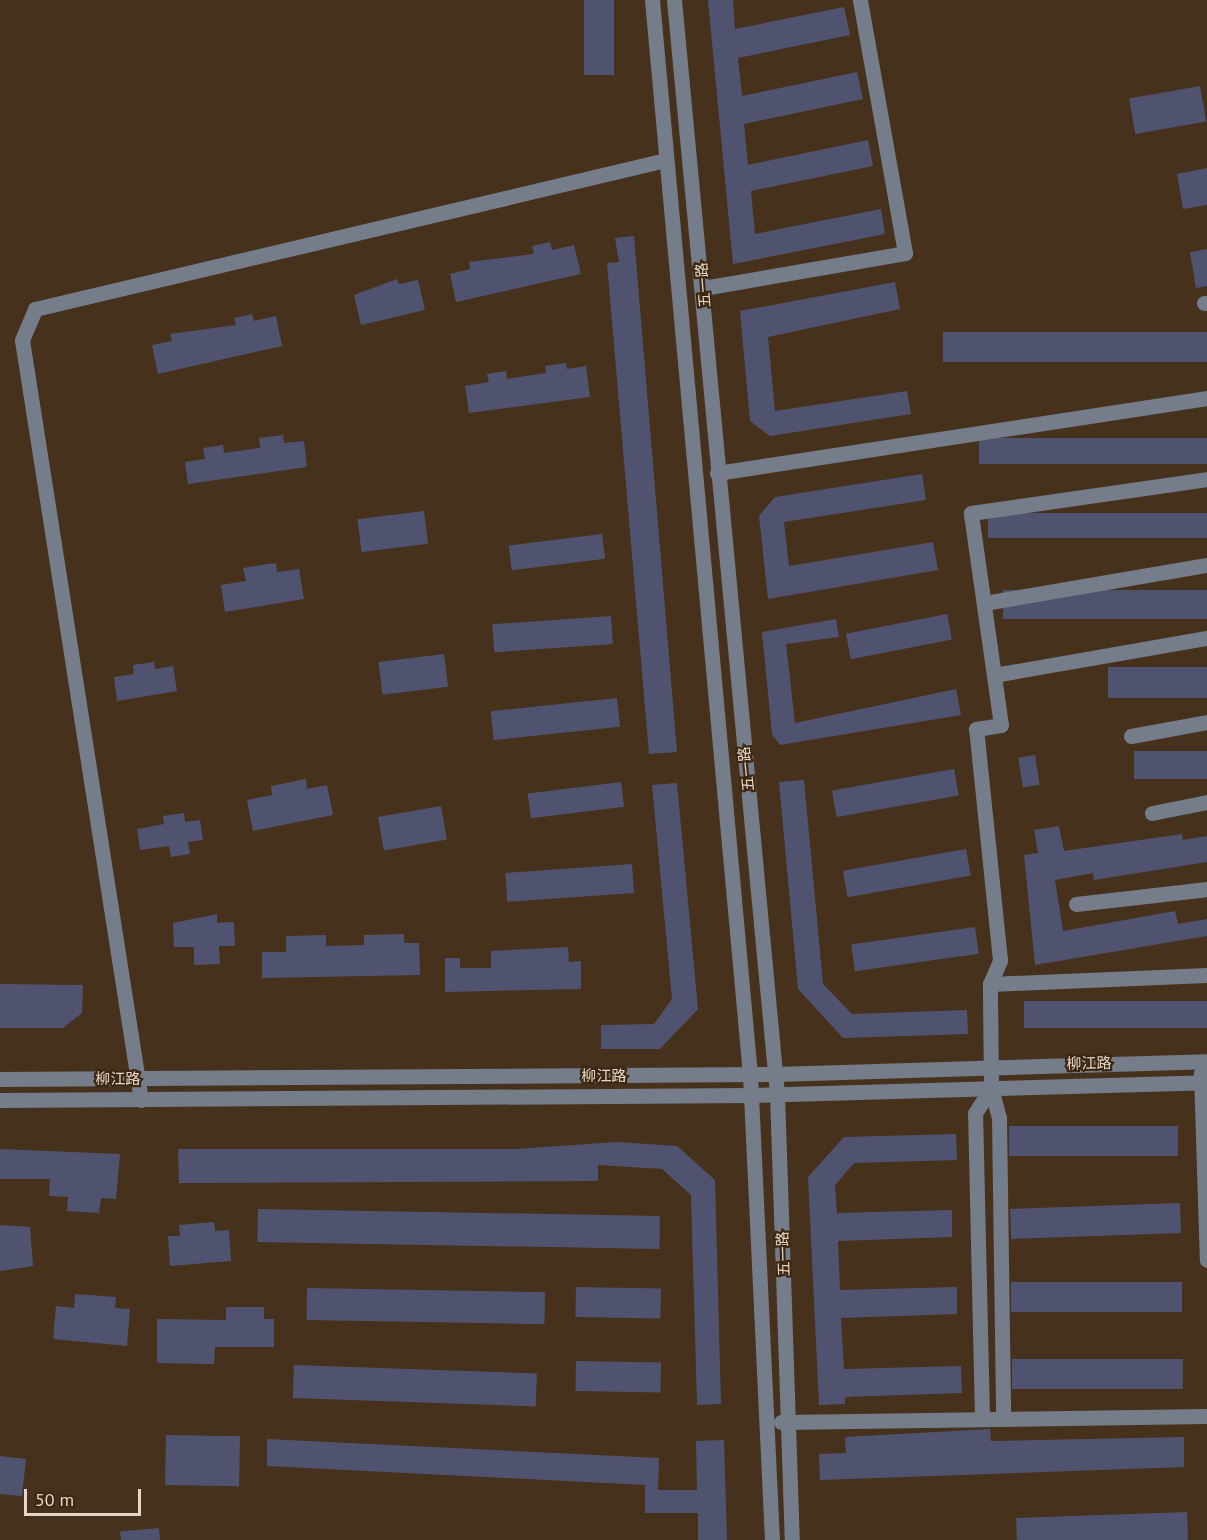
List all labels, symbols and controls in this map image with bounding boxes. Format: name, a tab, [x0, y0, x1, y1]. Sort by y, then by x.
street label: 五一路	[692, 262, 714, 308]
street label: 五一路	[735, 746, 757, 792]
street label: 柳江路	[1066, 1054, 1112, 1072]
street label: 柳江路	[582, 1067, 626, 1085]
street label: 柳江路	[96, 1070, 140, 1088]
street label: 五一路	[773, 1231, 793, 1277]
scale bar	[27, 1477, 144, 1515]
text: 50 m	[35, 1488, 74, 1511]

